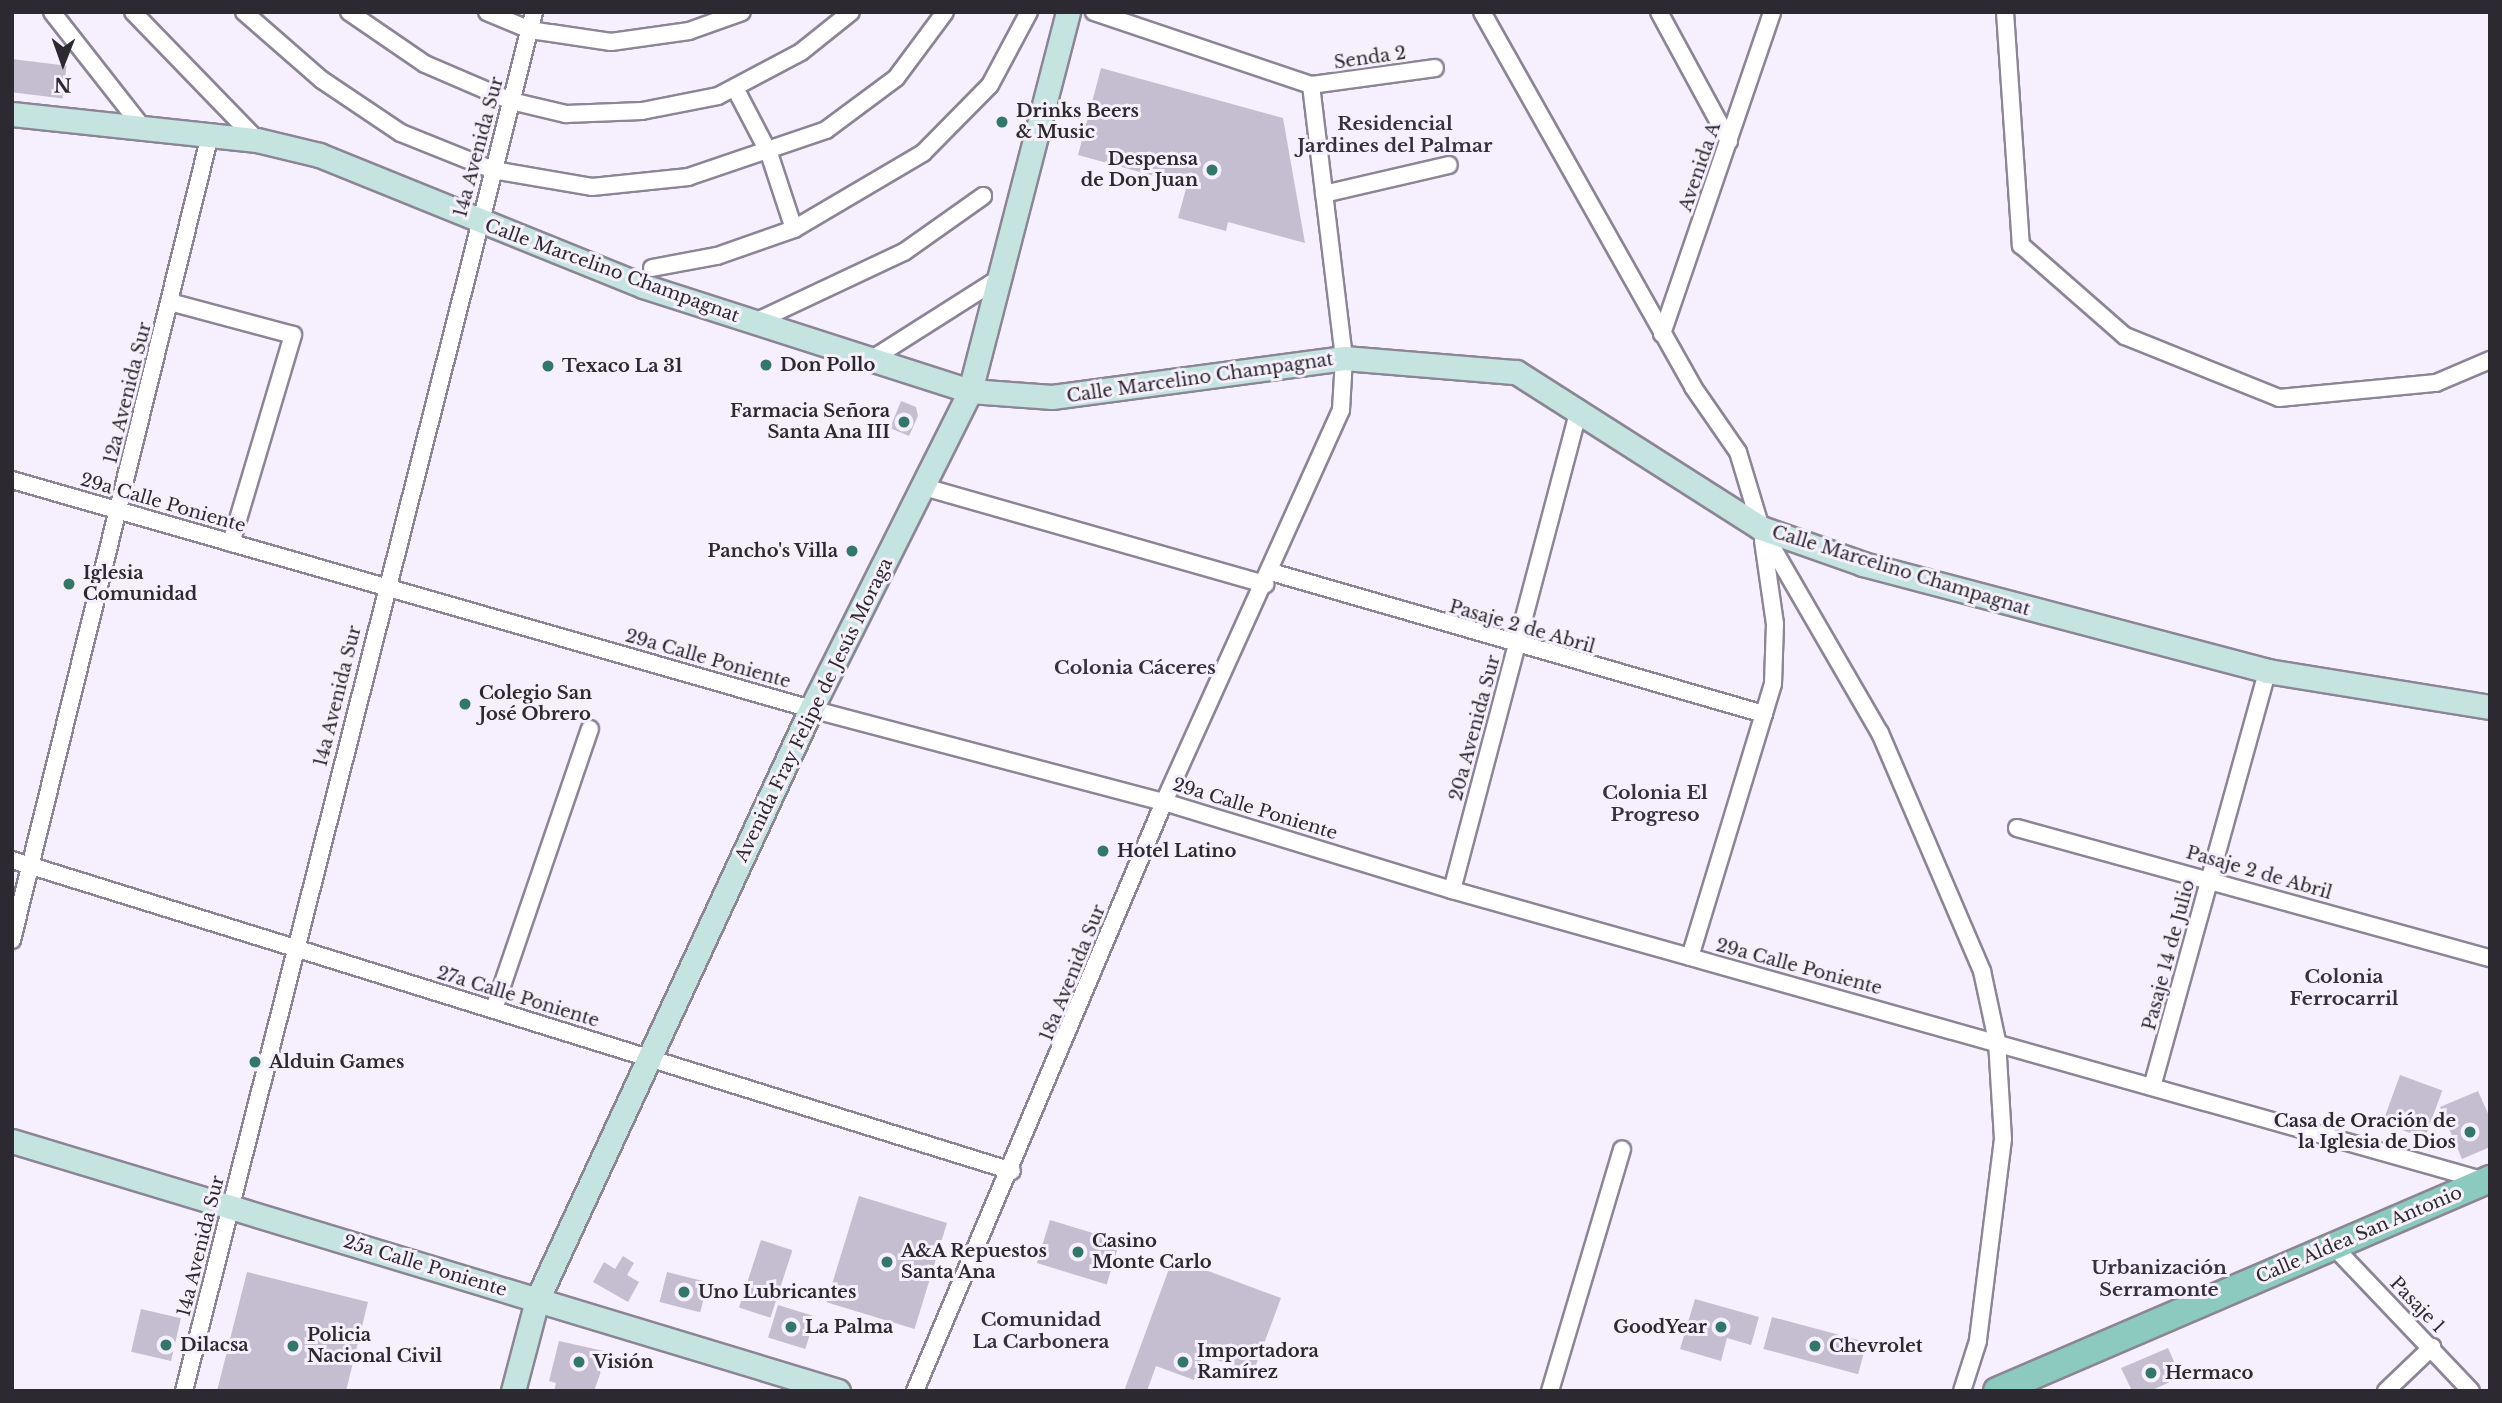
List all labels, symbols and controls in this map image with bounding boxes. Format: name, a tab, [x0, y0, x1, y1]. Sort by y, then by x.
north arrow	[28, 28, 98, 98]
street label: Senda 2	[1332, 42, 1408, 74]
text: N	[53, 73, 72, 96]
street label: 14a Avenida Sur	[450, 74, 508, 220]
place label: Drinks Beers & Music	[1016, 101, 1139, 144]
district label: Residencial Jardines del Palmar	[1298, 113, 1492, 157]
marker: Drinks Beers & Music	[994, 114, 1010, 130]
street label: Avenida A	[1675, 119, 1725, 215]
place label: Despensa de Don Juan	[1081, 149, 1198, 192]
marker: Despensa de Don Juan	[1204, 162, 1220, 178]
street label: Calle Marcelino Champagnat	[482, 215, 742, 327]
street label: 12a Avenida Sur	[100, 320, 156, 466]
street label: Calle Marcelino Champagnat	[1065, 349, 1335, 407]
place label: Don Pollo	[780, 354, 875, 376]
place label: Texaco La 31	[562, 355, 683, 377]
marker: Don Pollo	[758, 357, 774, 373]
marker: Texaco La 31	[540, 358, 556, 374]
place label: Farmacia Señora Santa Ana III	[730, 401, 890, 444]
marker: Farmacia Señora Santa Ana III	[896, 414, 912, 430]
street label: 29a Calle Poniente	[78, 469, 248, 537]
street label: Calle Marcelino Champagnat	[1769, 521, 2033, 621]
place label: Pancho's Villa	[707, 540, 838, 562]
marker: Pancho's Villa	[844, 543, 860, 559]
street label: Avenida Fray Felipe de Jesús Moraga	[731, 554, 897, 866]
place label: Iglesia Comunidad	[83, 563, 197, 606]
marker: Iglesia Comunidad	[61, 576, 77, 592]
street label: Pasaje 2 de Abril	[1446, 596, 1598, 658]
street label: 14a Avenida Sur	[310, 623, 366, 769]
street label: 29a Calle Poniente	[623, 625, 793, 693]
street label: 20a Avenida Sur	[1445, 652, 1505, 804]
district label: Colonia Cáceres	[1054, 657, 1216, 679]
place label: Colegio San José Obrero	[479, 683, 592, 726]
marker: Colegio San José Obrero	[457, 696, 473, 712]
street label: 29a Calle Poniente	[1170, 774, 1340, 844]
district label: Colonia El Progreso	[1602, 782, 1708, 826]
place label: Hotel Latino	[1117, 840, 1236, 862]
street label: Pasaje 2 de Abril	[2183, 842, 2335, 904]
marker: Hotel Latino	[1095, 843, 1111, 859]
street label: Pasaje 14 de Julio	[2138, 877, 2200, 1033]
street label: 18a Avenida Sur	[1036, 901, 1110, 1045]
street label: 29a Calle Poniente	[1713, 934, 1885, 1000]
street label: 27a Calle Poniente	[434, 962, 602, 1032]
district label: Colonia Ferrocarril	[2289, 966, 2399, 1010]
place label: Alduin Games	[269, 1051, 405, 1073]
marker: Alduin Games	[247, 1054, 263, 1070]
place label: Casa de Oración de la Iglesia de Dios	[2274, 1111, 2456, 1154]
marker: Casa de Oración de la Iglesia de Dios	[2462, 1124, 2478, 1140]
street label: 14a Avenida Sur	[173, 1173, 229, 1319]
street label: Calle Aldea San Antonio	[2252, 1181, 2466, 1289]
street label: 25a Calle Poniente	[341, 1231, 509, 1301]
place label: Casino Monte Carlo	[1092, 1231, 1212, 1274]
place label: A&A Repuestos Santa Ana	[901, 1241, 1048, 1284]
marker: Casino Monte Carlo	[1070, 1244, 1086, 1260]
marker: A&A Repuestos Santa Ana	[879, 1254, 895, 1270]
district label: Urbanización Serramonte	[2091, 1257, 2227, 1301]
street label: Pasaje 1	[2385, 1273, 2449, 1337]
place label: Uno Lubricantes	[698, 1281, 856, 1303]
marker: Uno Lubricantes	[676, 1284, 692, 1300]
district label: Comunidad La Carbonera	[973, 1309, 1109, 1353]
place label: La Palma	[805, 1316, 893, 1338]
place label: GoodYear	[1613, 1316, 1707, 1338]
marker: La Palma	[783, 1319, 799, 1335]
marker: GoodYear	[1713, 1319, 1729, 1335]
place label: Policia Nacional Civil	[307, 1325, 442, 1368]
place label: Dilacsa	[180, 1334, 249, 1356]
place label: Chevrolet	[1829, 1335, 1923, 1357]
marker: Dilacsa	[158, 1337, 174, 1353]
marker: Policia Nacional Civil	[285, 1338, 301, 1354]
marker: Chevrolet	[1807, 1338, 1823, 1354]
place label: Importadora Ramírez	[1197, 1341, 1319, 1384]
place label: Visión	[593, 1351, 654, 1373]
marker: Visión	[571, 1354, 587, 1370]
marker: Importadora Ramírez	[1175, 1354, 1191, 1370]
place label: Hermaco	[2165, 1362, 2253, 1384]
marker: Hermaco	[2143, 1365, 2159, 1381]

